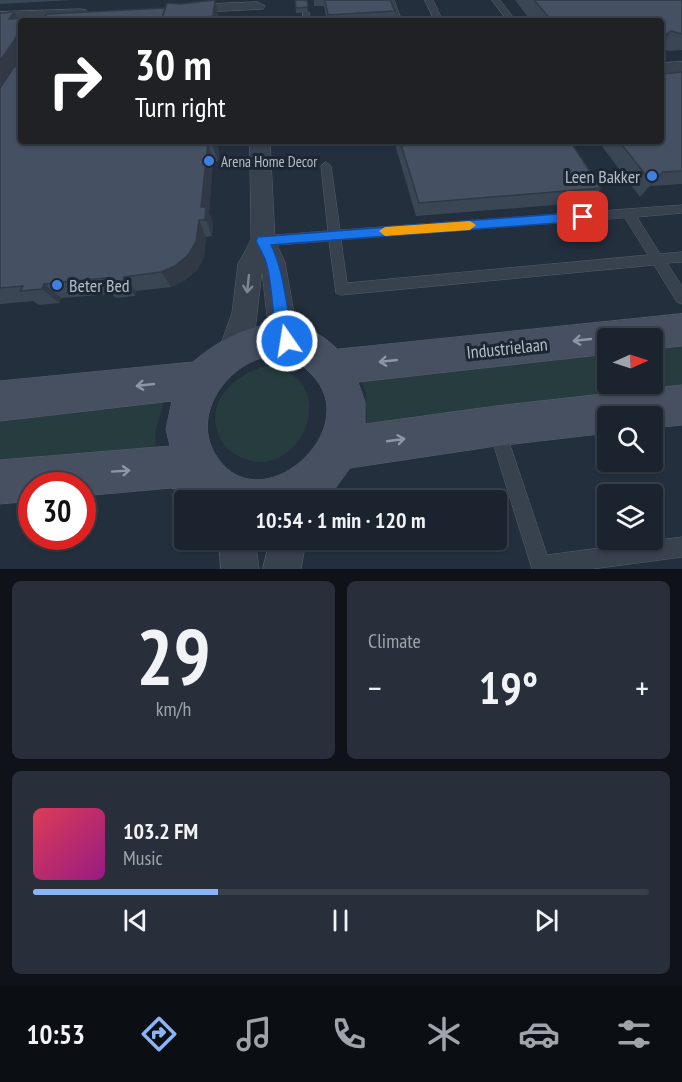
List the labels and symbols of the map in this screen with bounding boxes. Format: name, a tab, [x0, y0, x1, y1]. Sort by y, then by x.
place label: Arena Home Decor	[221, 152, 318, 171]
marker: Arena Home Decor	[202, 154, 216, 168]
place label: Leen Bakker	[565, 165, 640, 188]
marker: Leen Bakker	[645, 169, 659, 183]
pin	[557, 191, 608, 242]
place label: Beter Bed	[69, 274, 130, 297]
one-way arrow	[242, 274, 253, 293]
marker: Beter Bed	[50, 278, 64, 292]
position arrow	[255, 309, 319, 373]
north arrow	[597, 328, 663, 394]
street label: Industrielaan	[465, 332, 549, 364]
one-way arrow	[573, 335, 592, 346]
one-way arrow	[379, 356, 399, 367]
one-way arrow	[135, 380, 155, 391]
one-way arrow	[385, 434, 405, 445]
one-way arrow	[110, 465, 130, 476]
speed limit sign: 30	[18, 472, 96, 550]

